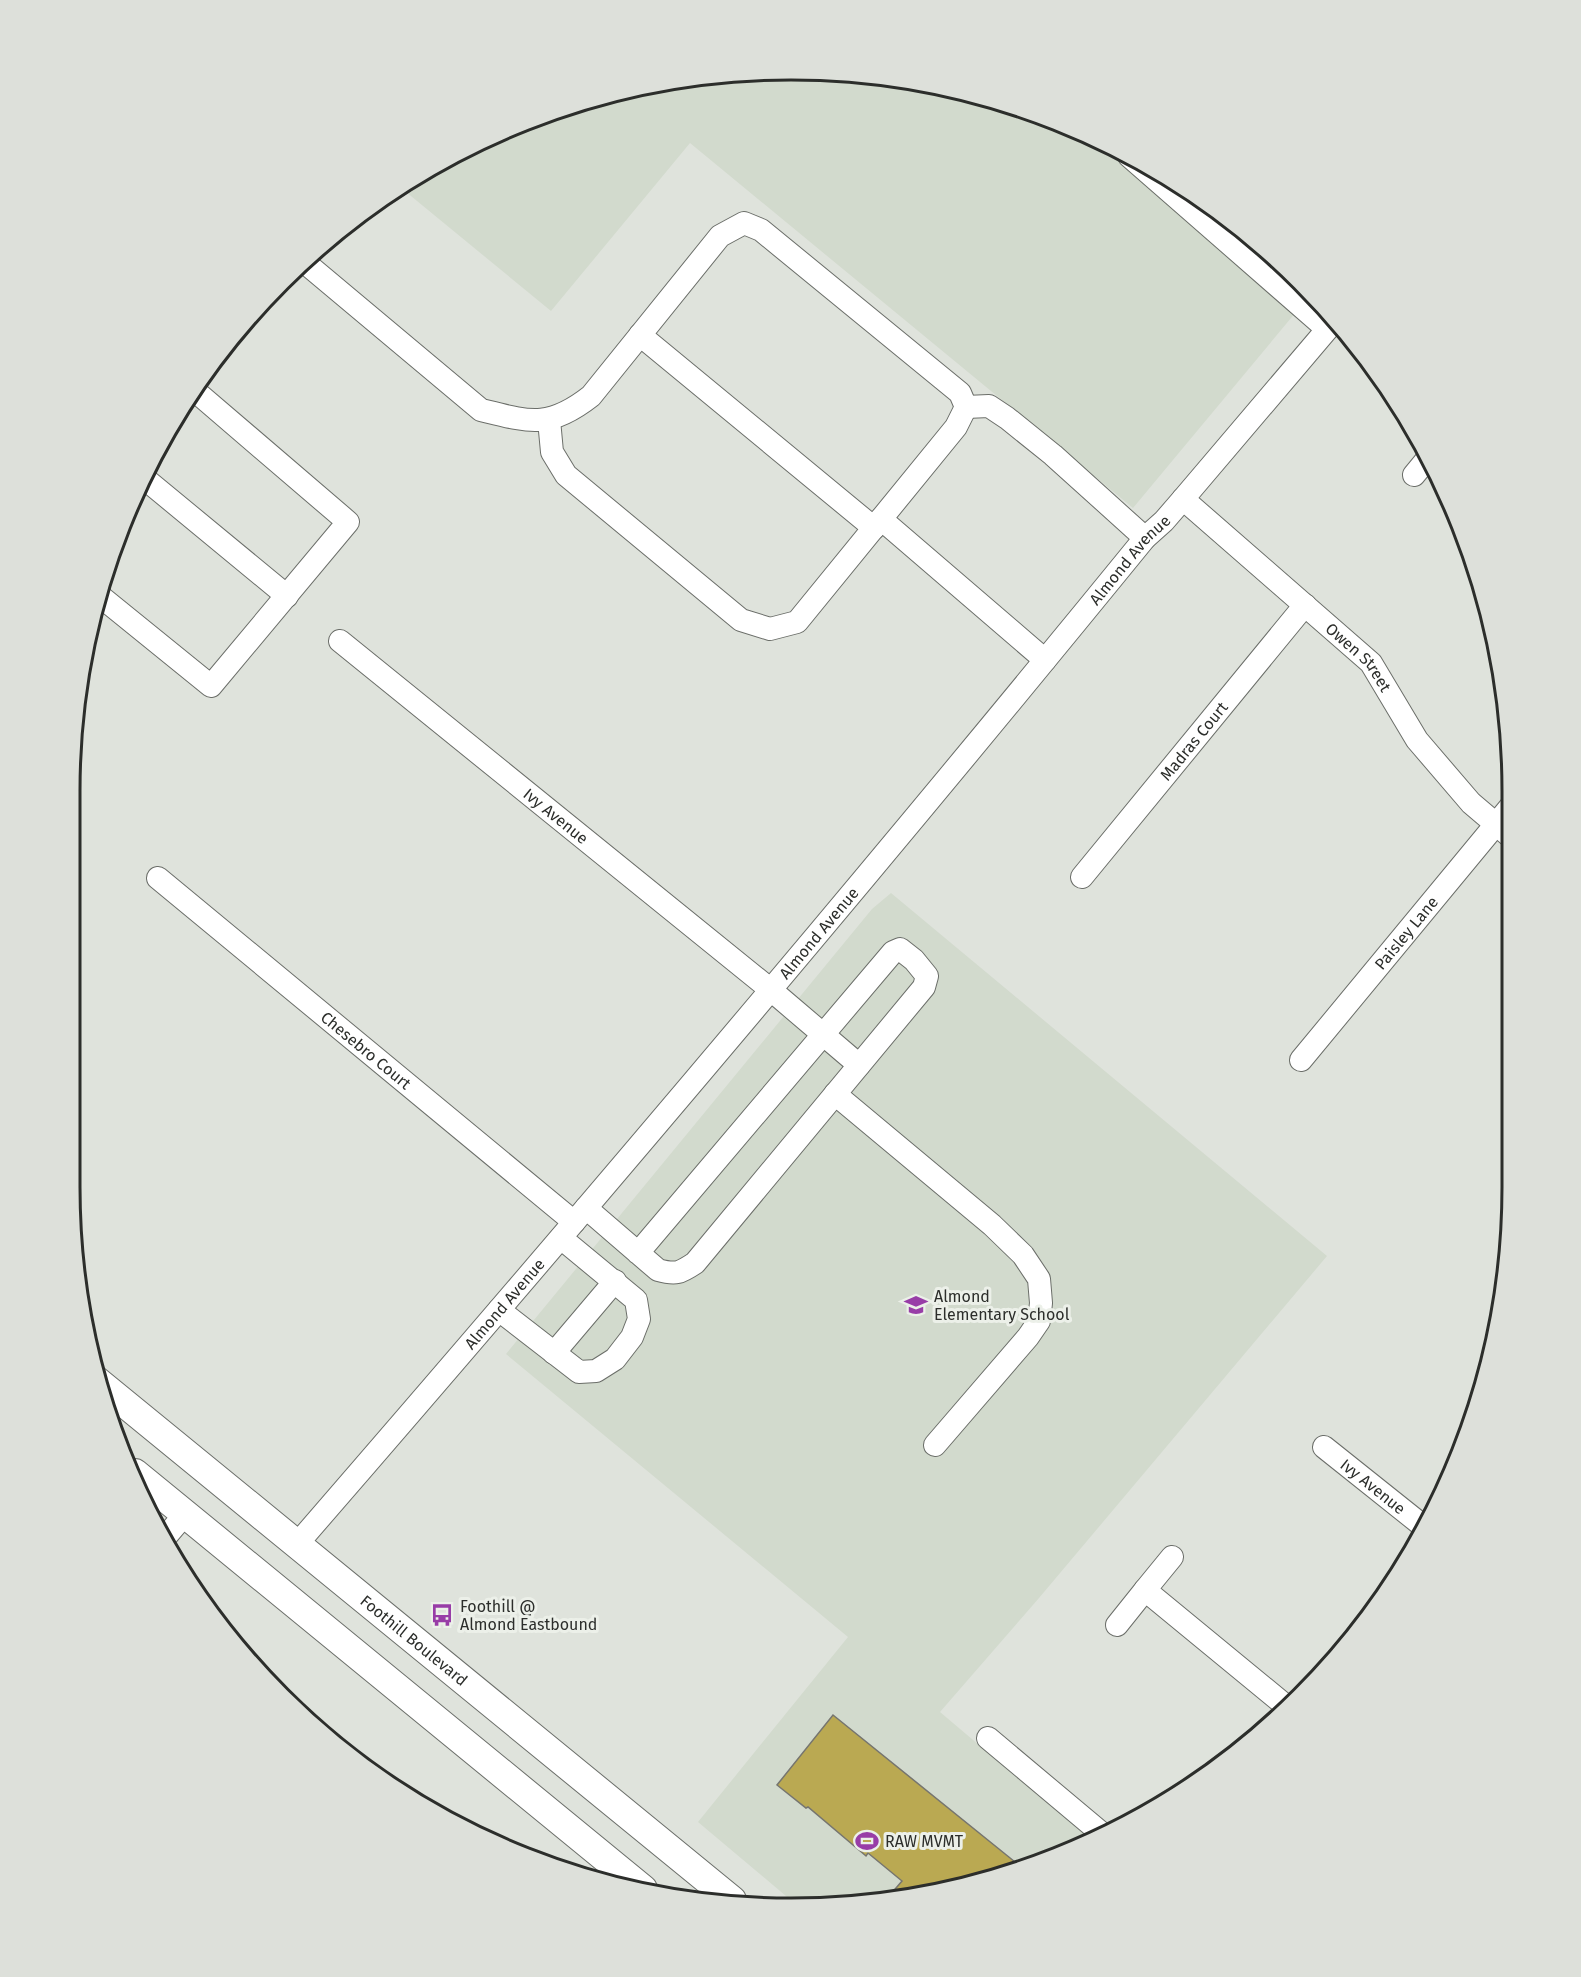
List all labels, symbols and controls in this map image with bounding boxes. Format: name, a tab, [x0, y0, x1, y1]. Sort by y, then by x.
street label: Almond Avenue	[1085, 511, 1174, 608]
street label: Owen Street	[1322, 619, 1396, 695]
street label: Madras Court	[1156, 698, 1231, 784]
street label: Ivy Avenue	[520, 784, 592, 848]
street label: Almond Avenue	[775, 883, 862, 982]
street label: Paisley Lane	[1370, 892, 1442, 973]
street label: Chesebro Court	[317, 1007, 415, 1093]
street label: Almond Avenue	[460, 1254, 548, 1353]
place label: Almond Elementary School	[934, 1287, 1070, 1324]
school or university icon: Almond Elementary School	[903, 1292, 929, 1318]
street label: Ivy Avenue	[1337, 1455, 1410, 1518]
street label: Foothill Boulevard	[357, 1591, 472, 1689]
place label: Foothill @ Almond Eastbound	[460, 1597, 597, 1634]
bus stop icon: Foothill @ Almond Eastbound	[429, 1602, 455, 1628]
sports icon: RAW MVMT	[854, 1828, 880, 1854]
place label: RAW MVMT	[885, 1832, 964, 1851]

